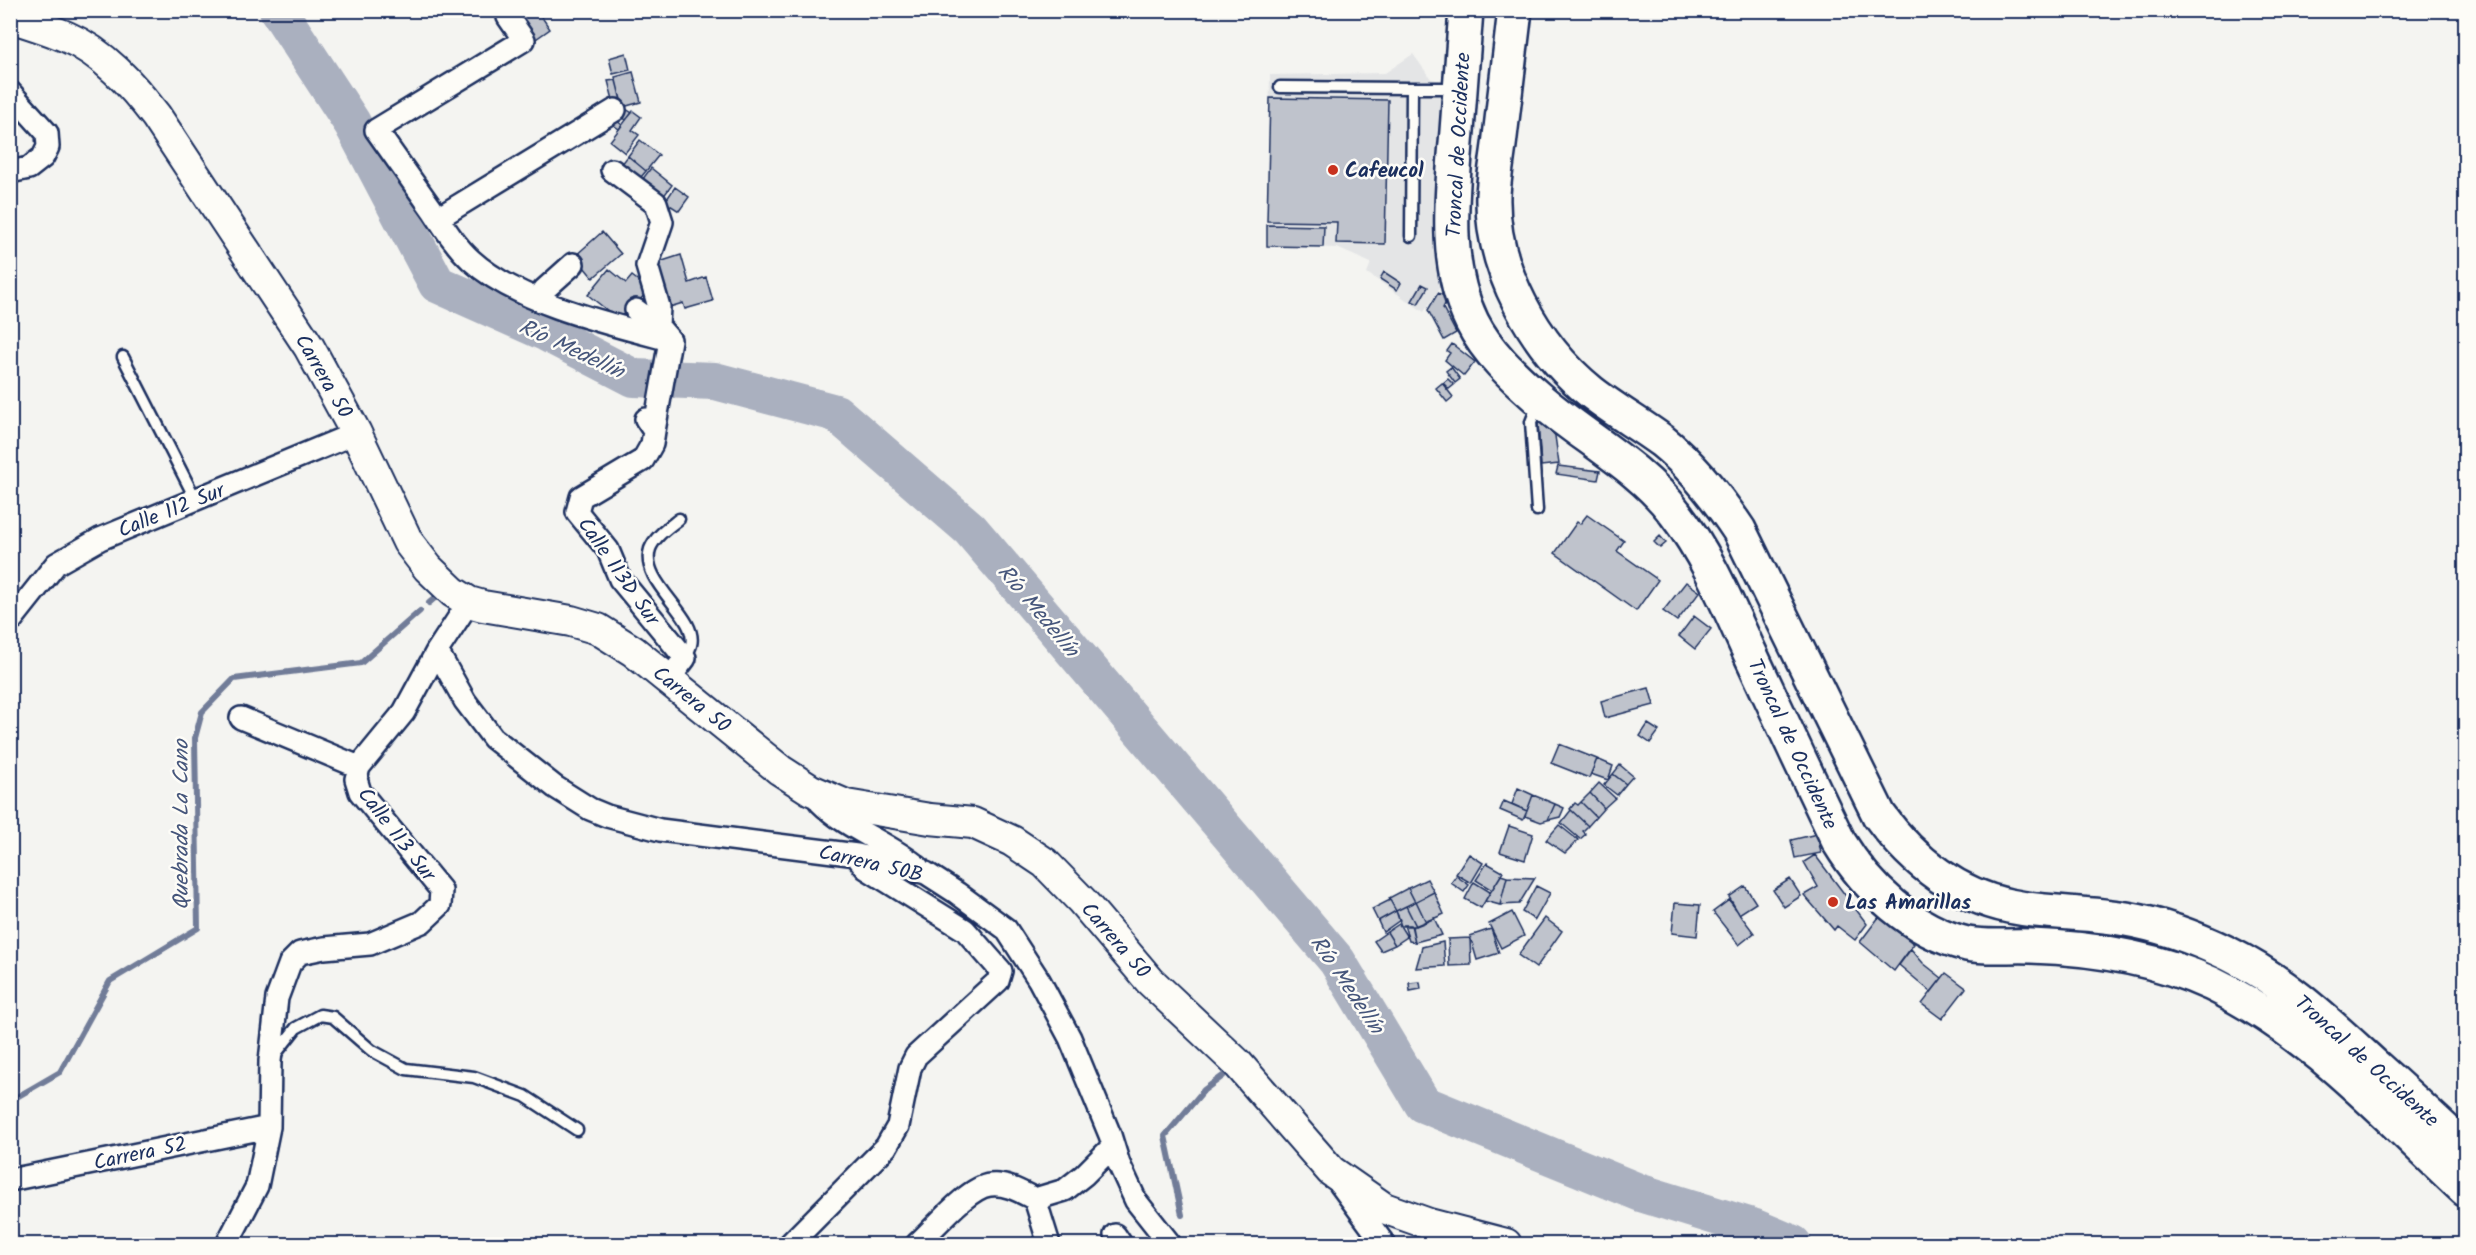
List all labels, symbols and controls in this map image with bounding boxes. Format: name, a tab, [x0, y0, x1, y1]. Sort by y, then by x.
street label: Troncal de Occidente	[1438, 51, 1481, 238]
place label: Cafeucol	[1345, 155, 1424, 188]
marker: Cafeucol	[1326, 163, 1340, 177]
water label: Río Medellín	[512, 311, 631, 391]
street label: Carrera 50	[285, 328, 360, 425]
street label: Calle 112 Sur	[113, 475, 231, 548]
street label: Calle 113D Sur	[568, 511, 668, 634]
water label: Río Medellín	[987, 557, 1088, 668]
street label: Troncal de Occidente	[1738, 654, 1846, 836]
street label: Carrera 50	[645, 658, 737, 742]
water label: Quebrada La Cano	[165, 738, 200, 910]
street label: Calle 113 Sur	[348, 780, 444, 890]
street label: Carrera 50B	[815, 836, 926, 892]
place label: Las Amarillas	[1845, 887, 1971, 920]
street label: Carrera 50	[1072, 895, 1158, 987]
marker: Las Amarillas	[1826, 895, 1840, 909]
water label: Río Medellín	[1300, 929, 1393, 1044]
street label: Troncal de Occidente	[2286, 988, 2446, 1137]
street label: Carrera 52	[91, 1129, 190, 1180]

